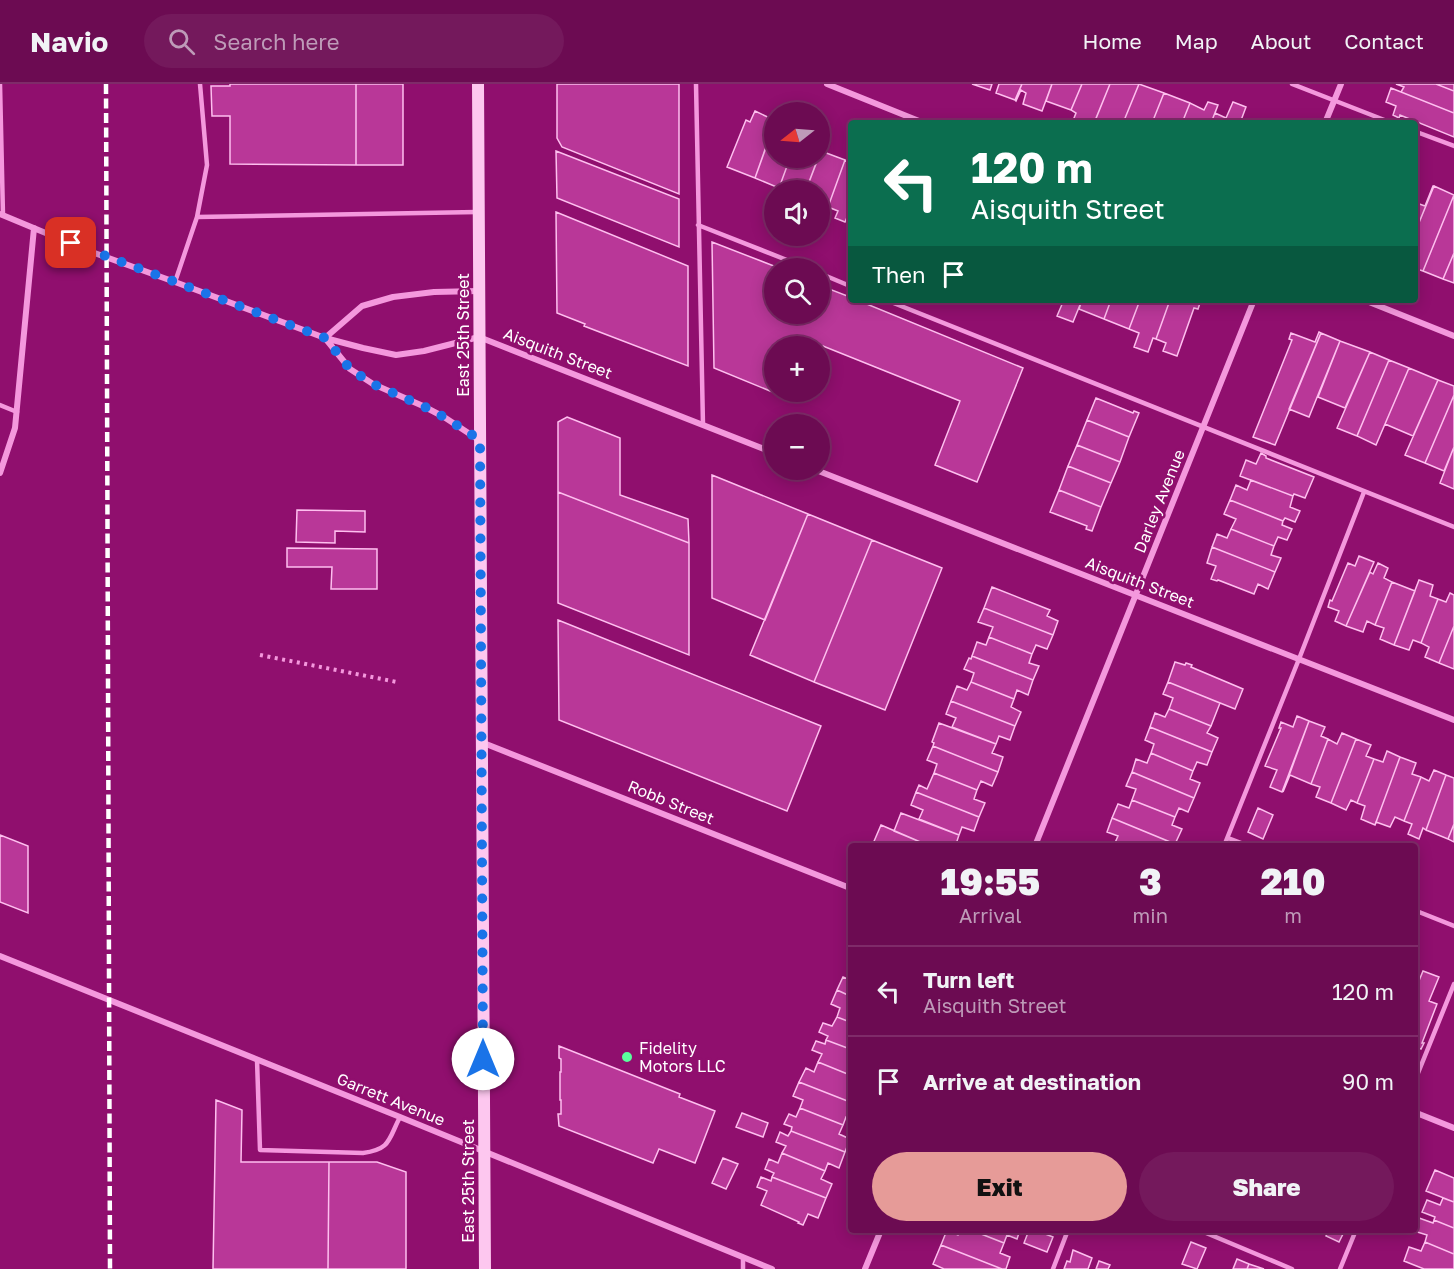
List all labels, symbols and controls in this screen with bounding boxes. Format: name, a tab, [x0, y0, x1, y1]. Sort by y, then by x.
search box	[144, 14, 564, 68]
text: Navio	[30, 25, 108, 58]
icon: search	[165, 25, 198, 58]
text: Search here	[213, 28, 339, 55]
text: Home	[1082, 28, 1142, 54]
text: Map	[1175, 28, 1218, 54]
text: About	[1251, 28, 1311, 54]
text: Contact	[1344, 28, 1424, 54]
north arrow	[764, 102, 830, 168]
map controls	[764, 102, 830, 480]
text: 120 m	[971, 142, 1093, 192]
icon: left	[872, 144, 950, 222]
button: sound	[764, 180, 830, 246]
text: Aisquith Street	[971, 193, 1165, 225]
pin	[45, 217, 96, 268]
icon: arrive	[54, 226, 87, 259]
button: search	[764, 258, 830, 324]
icon: arrive	[937, 258, 970, 291]
text: Then	[872, 261, 925, 288]
street label: East 25th Street	[453, 273, 473, 397]
street label: Aisquith Street	[501, 323, 615, 383]
button: +	[764, 336, 830, 402]
button: −	[764, 414, 830, 480]
street label: Darley Avenue	[1129, 446, 1189, 556]
street label: Aisquith Street	[1083, 552, 1197, 612]
street label: Robb Street	[625, 776, 717, 828]
text: 19:55	[940, 860, 1040, 903]
text: 3	[1139, 860, 1162, 903]
text: 210	[1260, 860, 1326, 903]
text: Arrival	[959, 903, 1022, 927]
text: min	[1133, 903, 1168, 927]
text: m	[1284, 903, 1302, 927]
text: Turn left	[923, 966, 1014, 993]
icon: left	[872, 975, 905, 1008]
text: 120 m	[1332, 978, 1394, 1005]
text: Aisquith Street	[923, 993, 1067, 1017]
position arrow	[451, 1027, 515, 1091]
place label: Fidelity Motors LLC	[639, 1038, 726, 1076]
marker: Fidelity Motors LLC	[620, 1050, 634, 1064]
icon: arrive	[872, 1065, 905, 1098]
street label: Garrett Avenue	[334, 1068, 448, 1130]
text: Arrive at destination	[923, 1068, 1141, 1095]
text: 90 m	[1342, 1068, 1394, 1095]
street label: East 25th Street	[458, 1119, 478, 1243]
button: Exit	[872, 1152, 1127, 1221]
button: Share	[1139, 1152, 1394, 1221]

